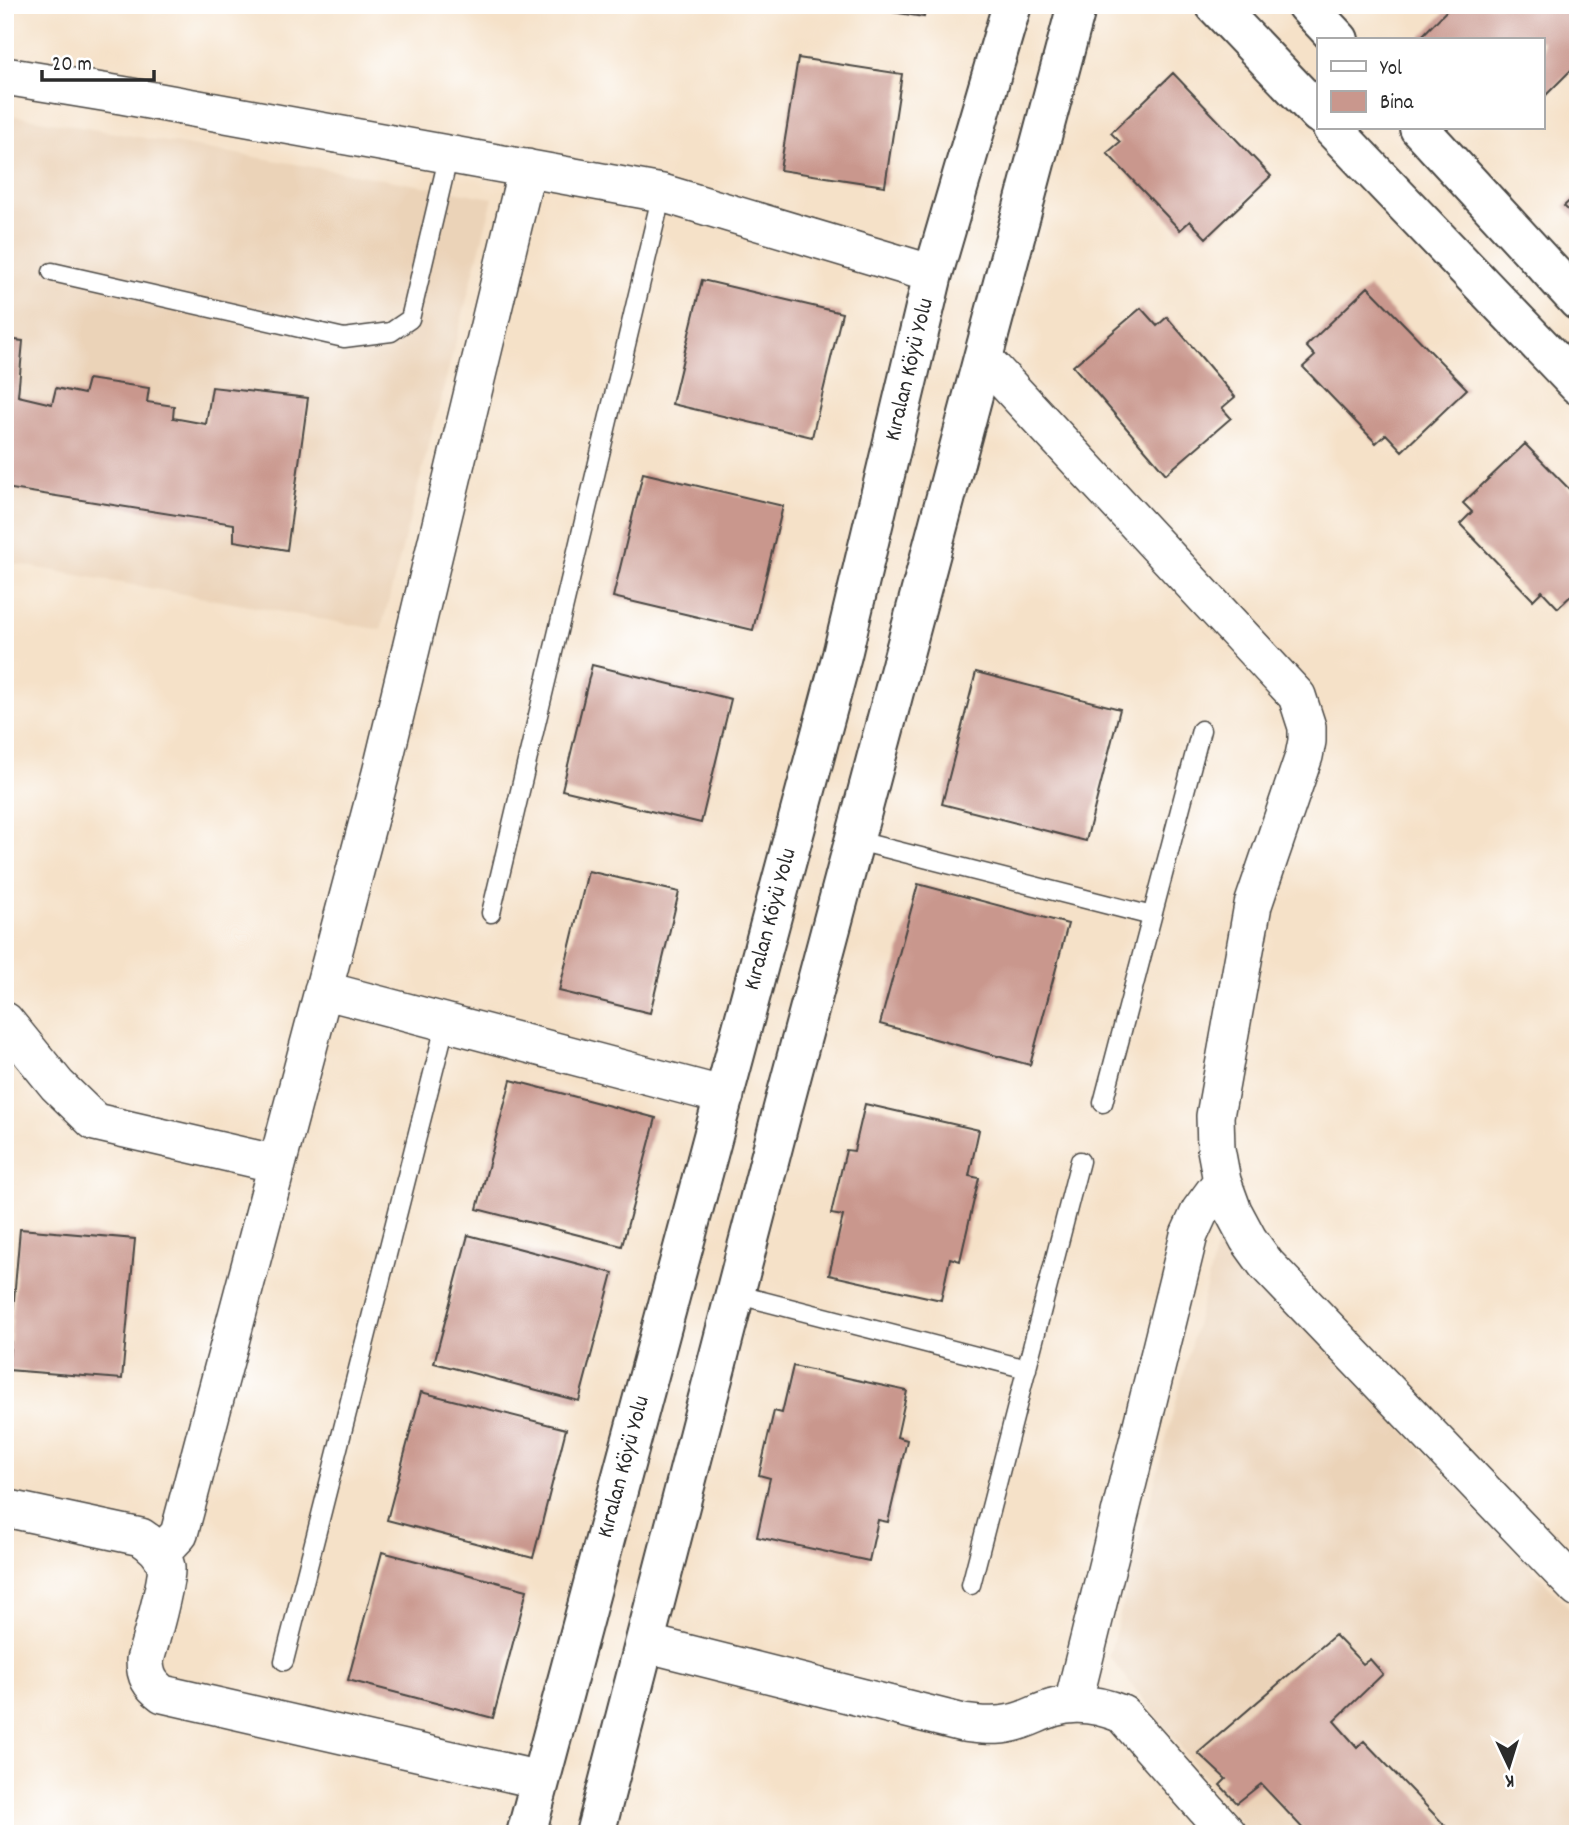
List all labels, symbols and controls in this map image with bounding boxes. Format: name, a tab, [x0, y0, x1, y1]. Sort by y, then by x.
scale bar	[42, 38, 154, 82]
legend	[1317, 38, 1544, 130]
text: 20 m	[52, 51, 92, 81]
text: Yol	[1380, 55, 1402, 85]
text: Bina	[1380, 89, 1414, 119]
street label: Kıralan Köyü Yolu	[877, 295, 943, 444]
street label: Kıralan Köyü Yolu	[736, 845, 806, 994]
street label: Kıralan Köyü Yolu	[590, 1392, 659, 1542]
north arrow	[1474, 1730, 1544, 1800]
text: K	[1504, 1766, 1515, 1793]

